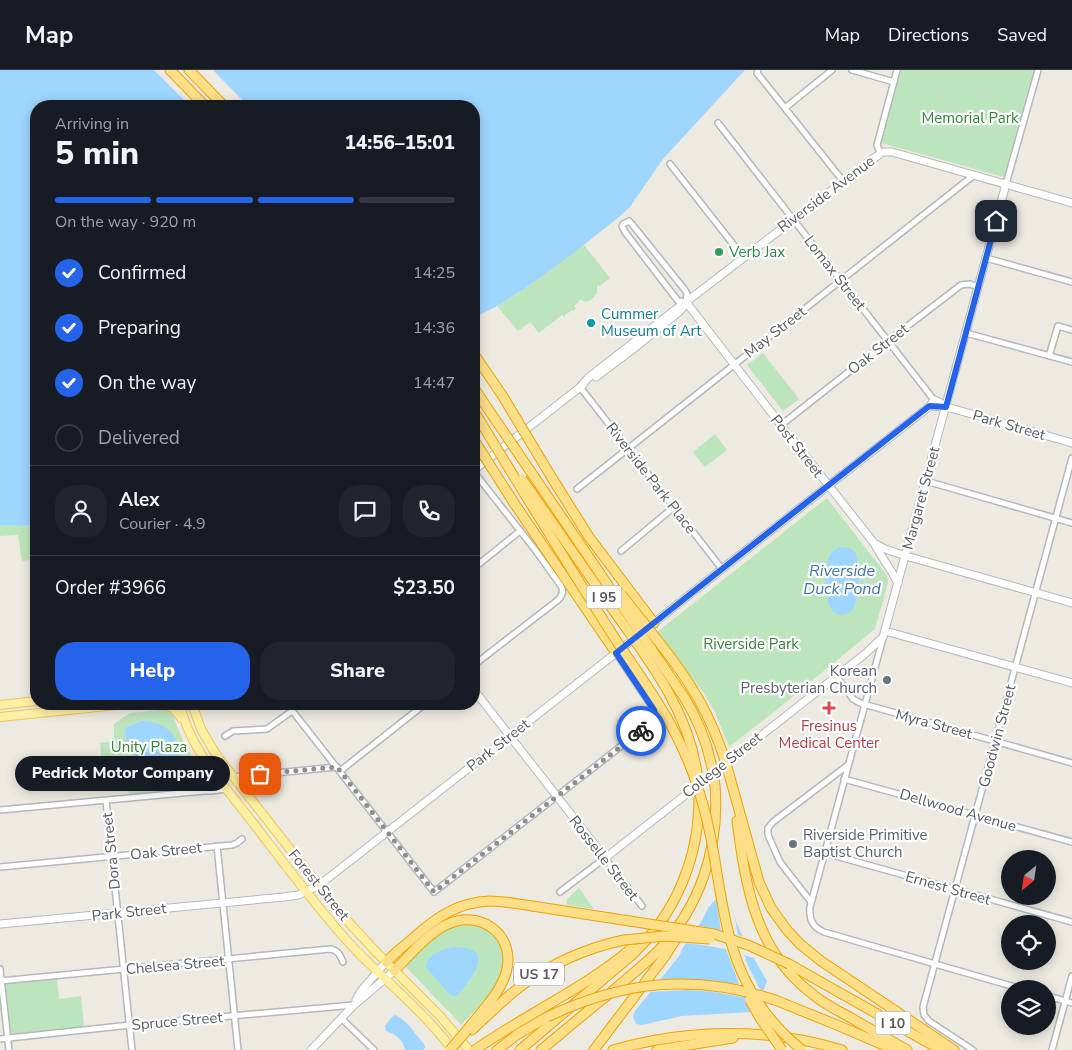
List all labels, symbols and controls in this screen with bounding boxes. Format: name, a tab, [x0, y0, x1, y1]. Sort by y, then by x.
text: Map	[25, 19, 73, 51]
text: Map	[825, 23, 860, 47]
text: Directions	[888, 23, 969, 47]
text: Saved	[997, 23, 1047, 47]
park label: Memorial Park	[921, 108, 1019, 128]
text: Arriving in	[55, 113, 129, 135]
text: 14:56–15:01	[344, 130, 455, 156]
text: 5 min	[55, 132, 139, 175]
street label: Riverside Avenue	[773, 151, 879, 237]
pin	[975, 200, 1017, 242]
icon: home	[982, 207, 1010, 235]
text: On the way · 920 m	[55, 211, 196, 233]
street label: Lomax Street	[799, 231, 871, 315]
place label: Verb Jax	[728, 242, 785, 262]
marker: Verb Jax	[713, 246, 725, 258]
icon: check	[55, 259, 83, 287]
text: Confirmed	[98, 260, 186, 286]
text: 14:25	[413, 262, 455, 284]
street label: May Street	[740, 301, 811, 362]
place label: Cummer Museum of Art	[601, 304, 702, 341]
icon: check	[55, 314, 83, 342]
text: Preparing	[98, 315, 181, 341]
text: 14:36	[413, 317, 455, 339]
marker: Cummer Museum of Art	[585, 317, 597, 329]
street label: Oak Street	[844, 319, 913, 379]
icon: check	[55, 369, 83, 397]
text: On the way	[98, 370, 196, 396]
text: 14:47	[413, 372, 455, 394]
street label: Park Street	[970, 405, 1048, 445]
street label: Post Street	[766, 410, 828, 482]
street label: Riverside Park Place	[601, 418, 701, 538]
text: Delivered	[98, 425, 180, 451]
street label: Margaret Street	[898, 443, 945, 552]
button: person	[55, 485, 107, 537]
button: chat	[339, 485, 391, 537]
button: phone	[403, 485, 455, 537]
text: Alex	[119, 487, 160, 513]
text: Courier · 4.9	[119, 513, 205, 535]
water label: Riverside Duck Pond	[803, 560, 881, 600]
text: Order #3966	[55, 575, 166, 601]
text: $23.50	[393, 575, 455, 601]
road number: I 95	[586, 586, 622, 608]
park label: Riverside Park	[703, 634, 799, 654]
button: Help	[55, 642, 250, 700]
button: Share	[260, 642, 455, 700]
place label: Korean Presbyterian Church	[741, 661, 877, 698]
marker: Korean Presbyterian Church	[881, 674, 893, 686]
street label: Goodwin Street	[974, 682, 1021, 790]
marker: Fresinus Medical Center	[822, 701, 836, 715]
street label: Myra Street	[893, 704, 975, 744]
courier	[616, 706, 666, 756]
street label: Park Street	[462, 714, 534, 776]
place label: Fresinus Medical Center	[779, 716, 880, 753]
icon: bike	[627, 717, 655, 745]
street label: College Street	[678, 727, 767, 803]
park label: Unity Plaza	[111, 737, 187, 757]
pin	[239, 753, 281, 795]
callout: Pedrick Motor Company	[15, 756, 230, 792]
icon: bag	[246, 760, 274, 788]
text: Pedrick Motor Company	[32, 762, 213, 784]
street label: Dellwood Avenue	[897, 784, 1019, 836]
street label: Dora Street	[97, 811, 125, 891]
street label: Rosselle Street	[565, 812, 644, 905]
place label: Riverside Primitive Baptist Church	[803, 825, 928, 862]
street label: Oak Street	[129, 837, 203, 865]
marker: Riverside Primitive Baptist Church	[787, 838, 799, 850]
street label: Forest Street	[284, 845, 355, 926]
north arrow	[1001, 850, 1056, 905]
map controls	[1001, 850, 1056, 1035]
street label: Ernest Street	[903, 866, 994, 910]
street label: Park Street	[91, 898, 168, 926]
button: locate	[1001, 915, 1056, 970]
street label: Chelsea Street	[125, 951, 226, 979]
road number: US 17	[514, 962, 564, 986]
button: layers	[1001, 980, 1056, 1035]
street label: Spruce Street	[131, 1007, 224, 1035]
road number: I 10	[876, 1011, 910, 1034]

